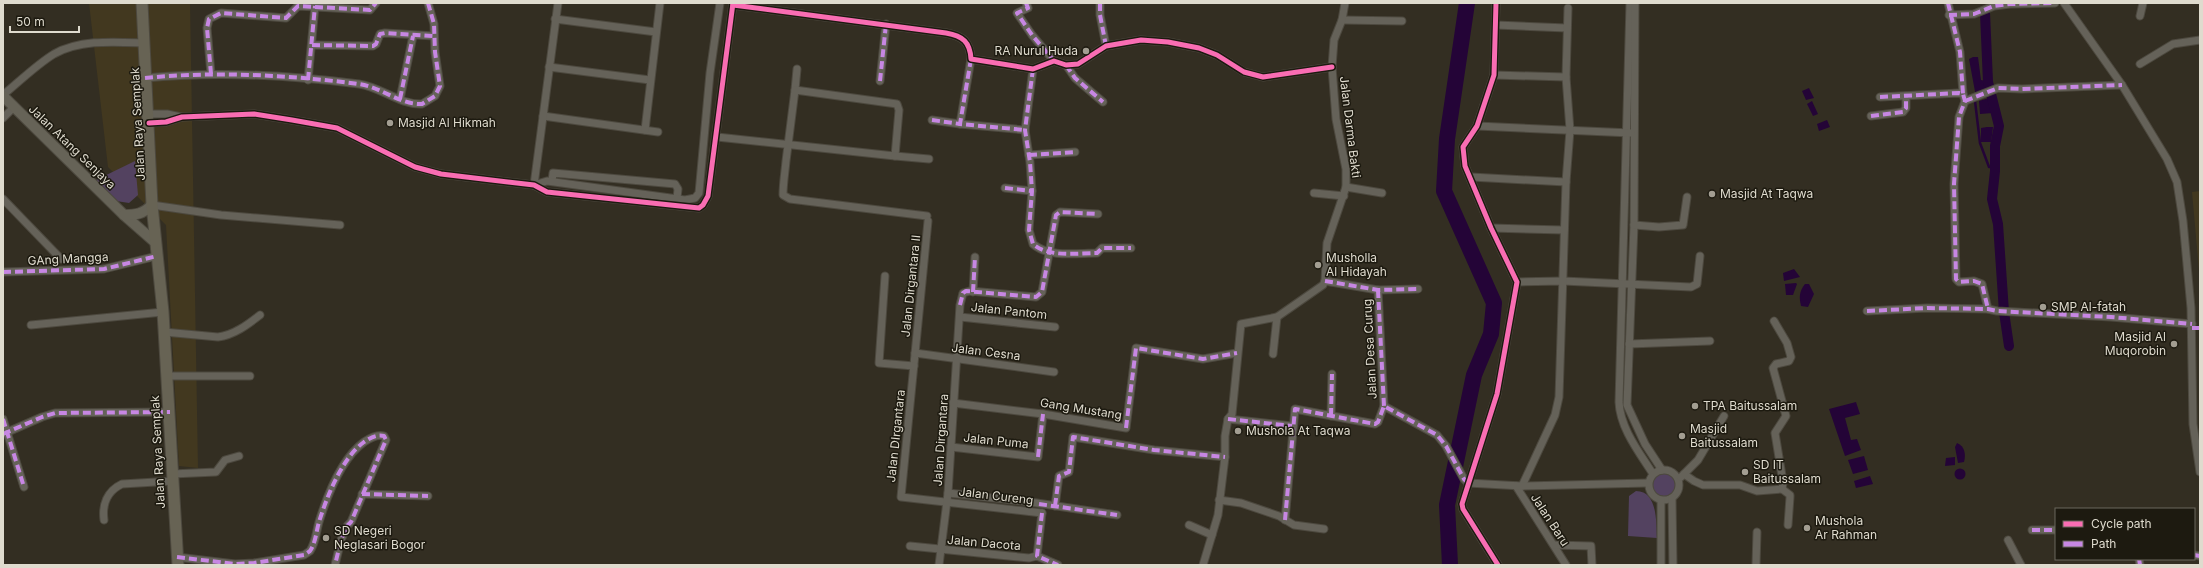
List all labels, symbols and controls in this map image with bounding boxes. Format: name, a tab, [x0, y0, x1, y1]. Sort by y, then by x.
scale bar	[10, 8, 79, 34]
text: 50 m	[16, 14, 45, 29]
place label: RA Nurul Huda	[994, 43, 1078, 58]
marker: RA Nurul Huda	[1081, 46, 1091, 56]
street label: Jalan Raya Semplak	[127, 67, 148, 181]
street label: Jalan Darma Bakti	[1337, 75, 1364, 179]
street label: Jalan Atang Senjaya	[26, 101, 119, 192]
place label: Masjid Al Hikmah	[398, 115, 496, 130]
marker: Masjid Al Hikmah	[385, 118, 395, 128]
place label: Masjid At Taqwa	[1720, 186, 1813, 201]
marker: Masjid At Taqwa	[1707, 189, 1717, 199]
street label: Jalan Dirgantara II	[898, 234, 923, 338]
street label: GAng Mangga	[27, 249, 109, 268]
place label: Musholla Al Hidayah	[1326, 250, 1387, 279]
marker: Musholla Al Hidayah	[1313, 260, 1323, 270]
street label: Jalan Desa Curug	[1359, 298, 1380, 400]
street label: Jalan Pantom	[970, 299, 1048, 322]
place label: SMP Al-fatah	[2051, 299, 2126, 314]
marker: SMP Al-fatah	[2038, 302, 2048, 312]
place label: Masjid Al Muqorobin	[2105, 329, 2166, 358]
marker: Masjid Al Muqorobin	[2169, 339, 2179, 349]
street label: Jalan Cesna	[951, 340, 1022, 363]
street label: Jalan DIrgantara	[883, 389, 908, 483]
street label: Jalan Dirgantara	[930, 393, 951, 487]
street label: Jalan Raya Semplak	[147, 395, 168, 509]
street label: Gang Mustang	[1039, 395, 1123, 422]
place label: TPA Baitussalam	[1703, 398, 1797, 413]
marker: TPA Baitussalam	[1690, 401, 1700, 411]
place label: Masjid Baitussalam	[1690, 421, 1758, 450]
place label: Mushola At Taqwa	[1246, 423, 1350, 438]
marker: Mushola At Taqwa	[1233, 426, 1243, 436]
street label: Jalan Puma	[963, 430, 1030, 451]
marker: Masjid Baitussalam	[1677, 431, 1687, 441]
place label: SD IT Baitussalam	[1753, 457, 1821, 486]
marker: SD IT Baitussalam	[1740, 467, 1750, 477]
street label: Jalan Cureng	[958, 483, 1034, 508]
street label: Jalan Baru	[1528, 491, 1573, 549]
legend	[2055, 508, 2195, 560]
place label: Mushola Ar Rahman	[1815, 513, 1877, 542]
text: Cycle path	[2091, 516, 2152, 531]
place label: SD Negeri Neglasari Bogor	[334, 523, 426, 552]
marker: Mushola Ar Rahman	[1802, 523, 1812, 533]
street label: Jalan Dacota	[947, 532, 1021, 553]
marker: SD Negeri Neglasari Bogor	[321, 533, 331, 543]
text: Path	[2091, 536, 2116, 551]

